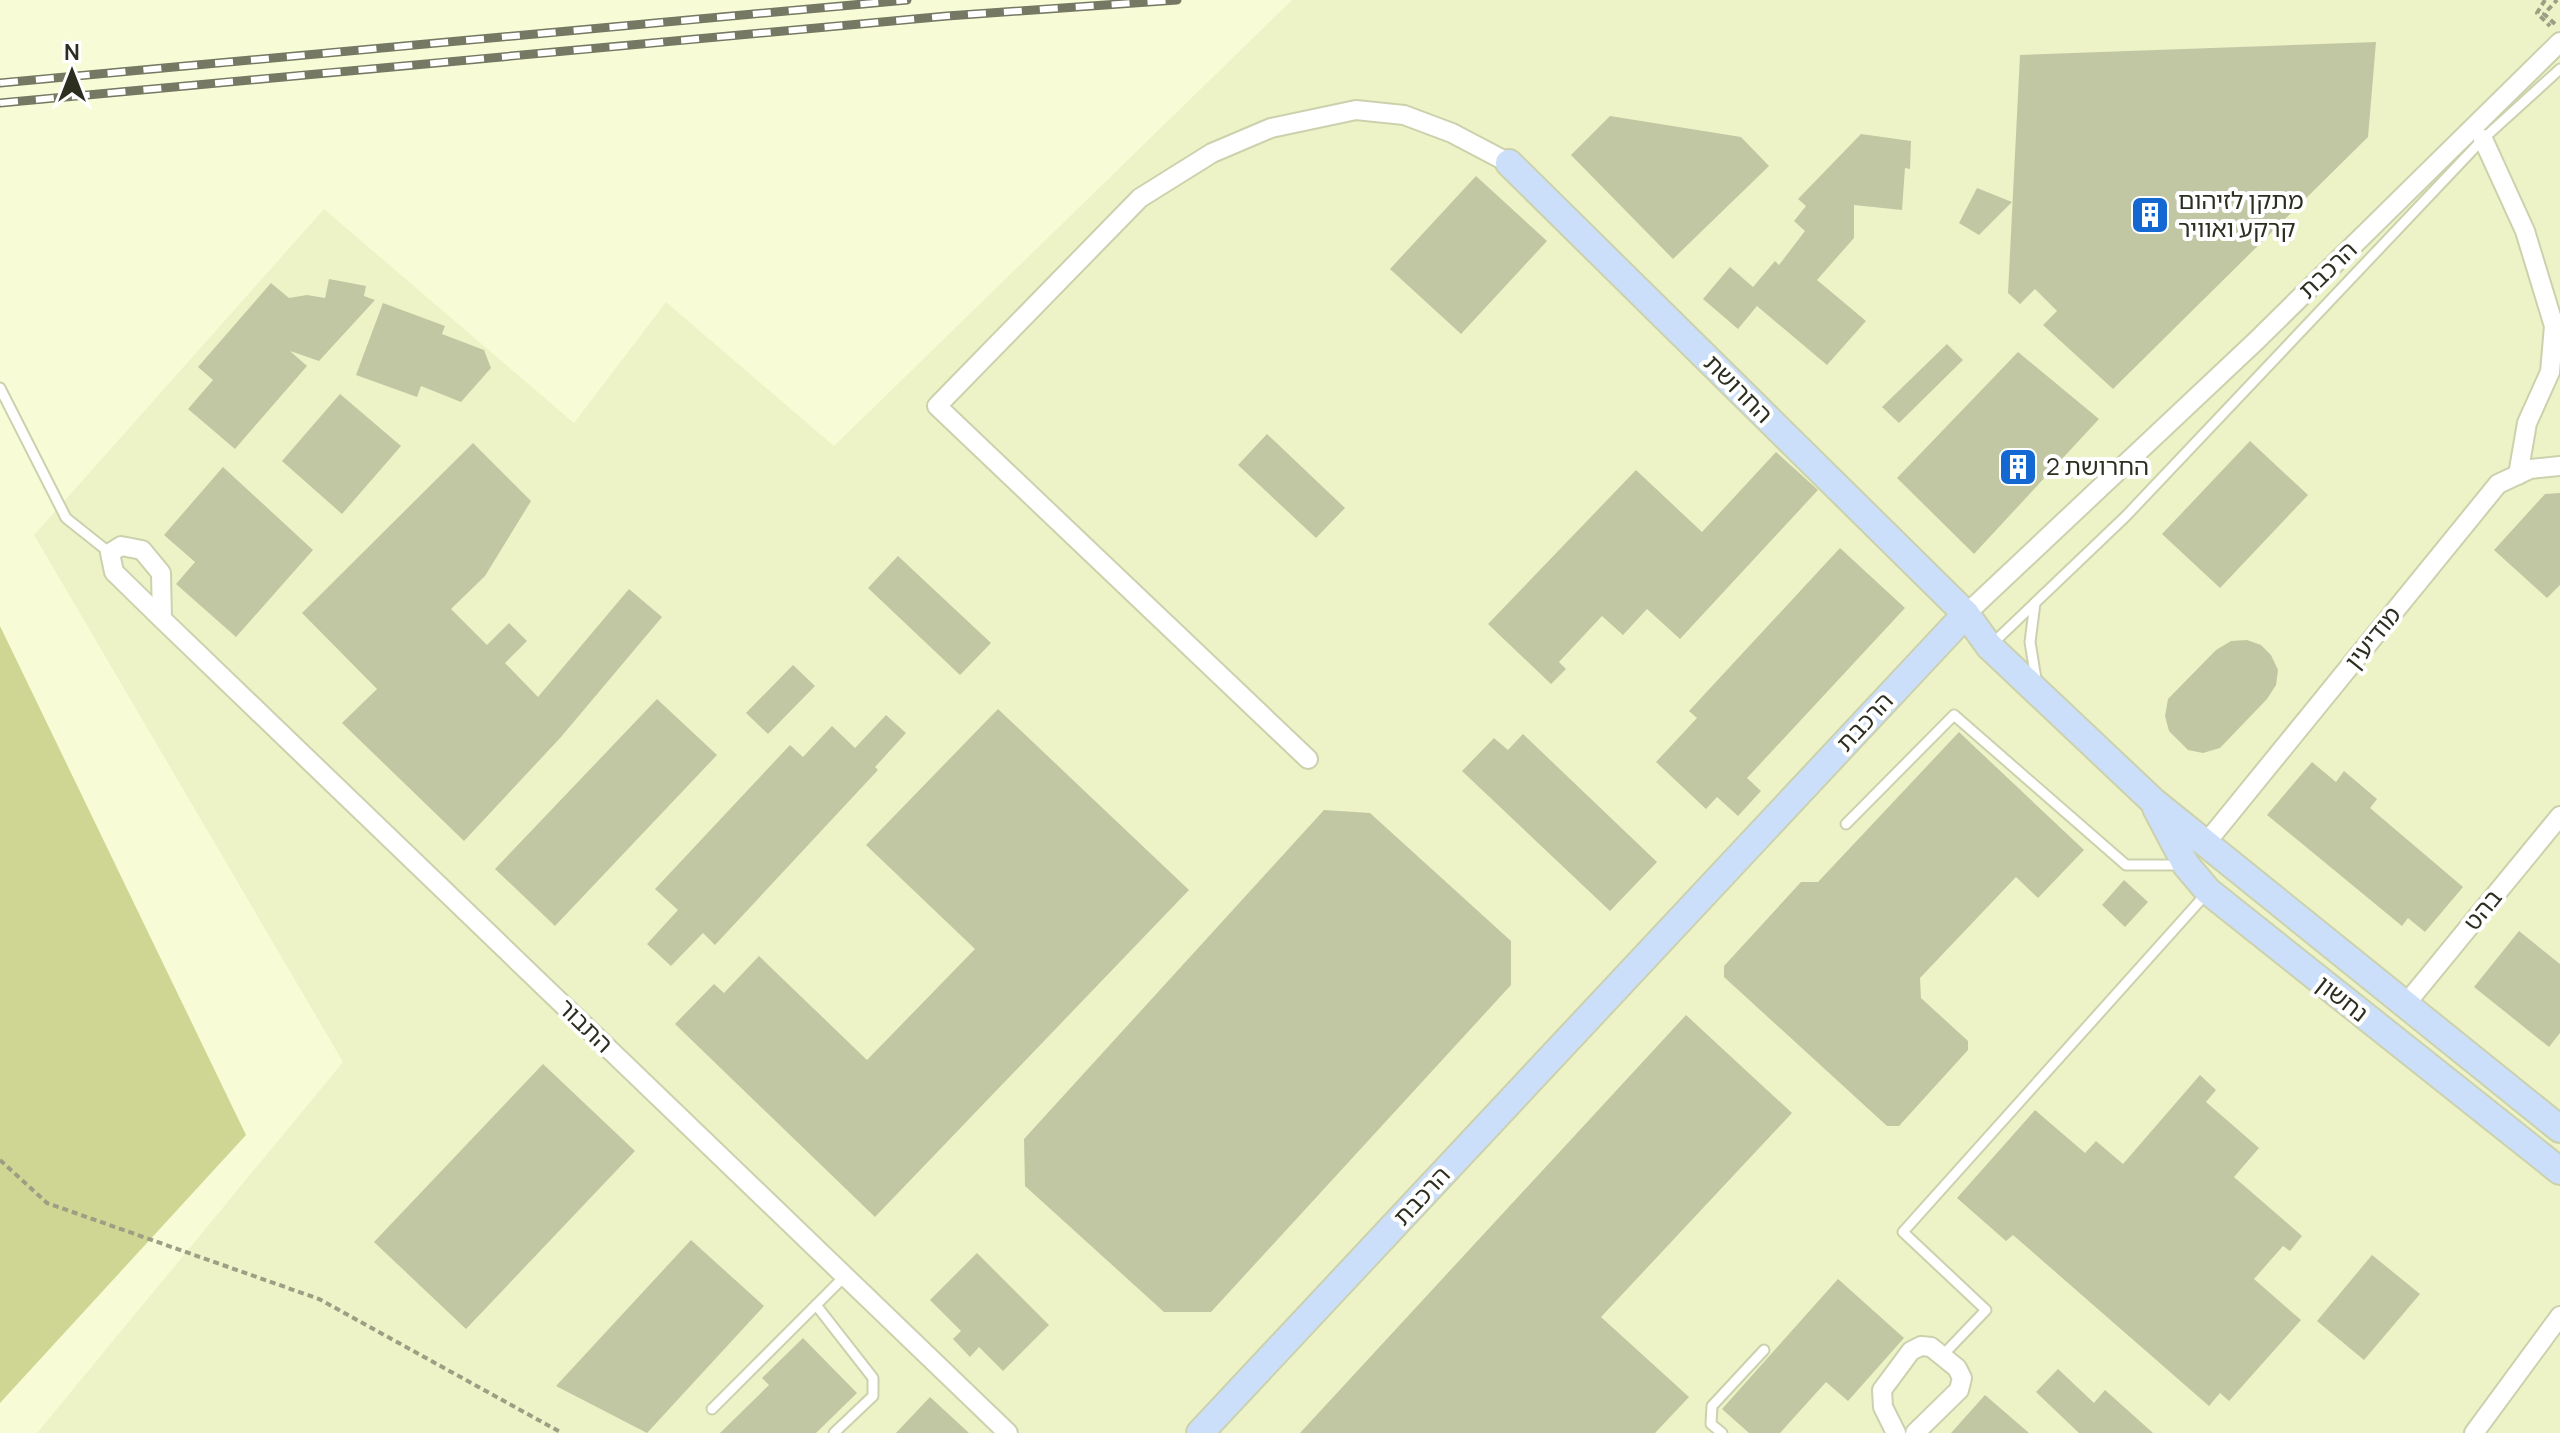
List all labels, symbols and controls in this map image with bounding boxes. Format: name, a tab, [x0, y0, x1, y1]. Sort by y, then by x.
north arrow	[32, 32, 112, 112]
text: N	[64, 37, 80, 67]
place label: מתקן לזיהום קרקע ואוויר	[2178, 183, 2304, 244]
building icon: מתקן לזיהום קרקע ואוויר	[2129, 194, 2171, 236]
street label: הרכבת	[2290, 233, 2363, 305]
street label: החרושת	[1697, 346, 1781, 430]
building icon: החרושת 2	[1997, 446, 2039, 488]
place label: החרושת 2	[2046, 449, 2149, 482]
street label: מודיעין	[2336, 599, 2407, 676]
street label: הרכבת	[1828, 684, 1900, 758]
street label: בהט	[2455, 882, 2509, 937]
street label: נחשון	[2310, 967, 2376, 1029]
street label: התבור	[551, 991, 621, 1059]
street label: הרכבת	[1385, 1158, 1457, 1232]

